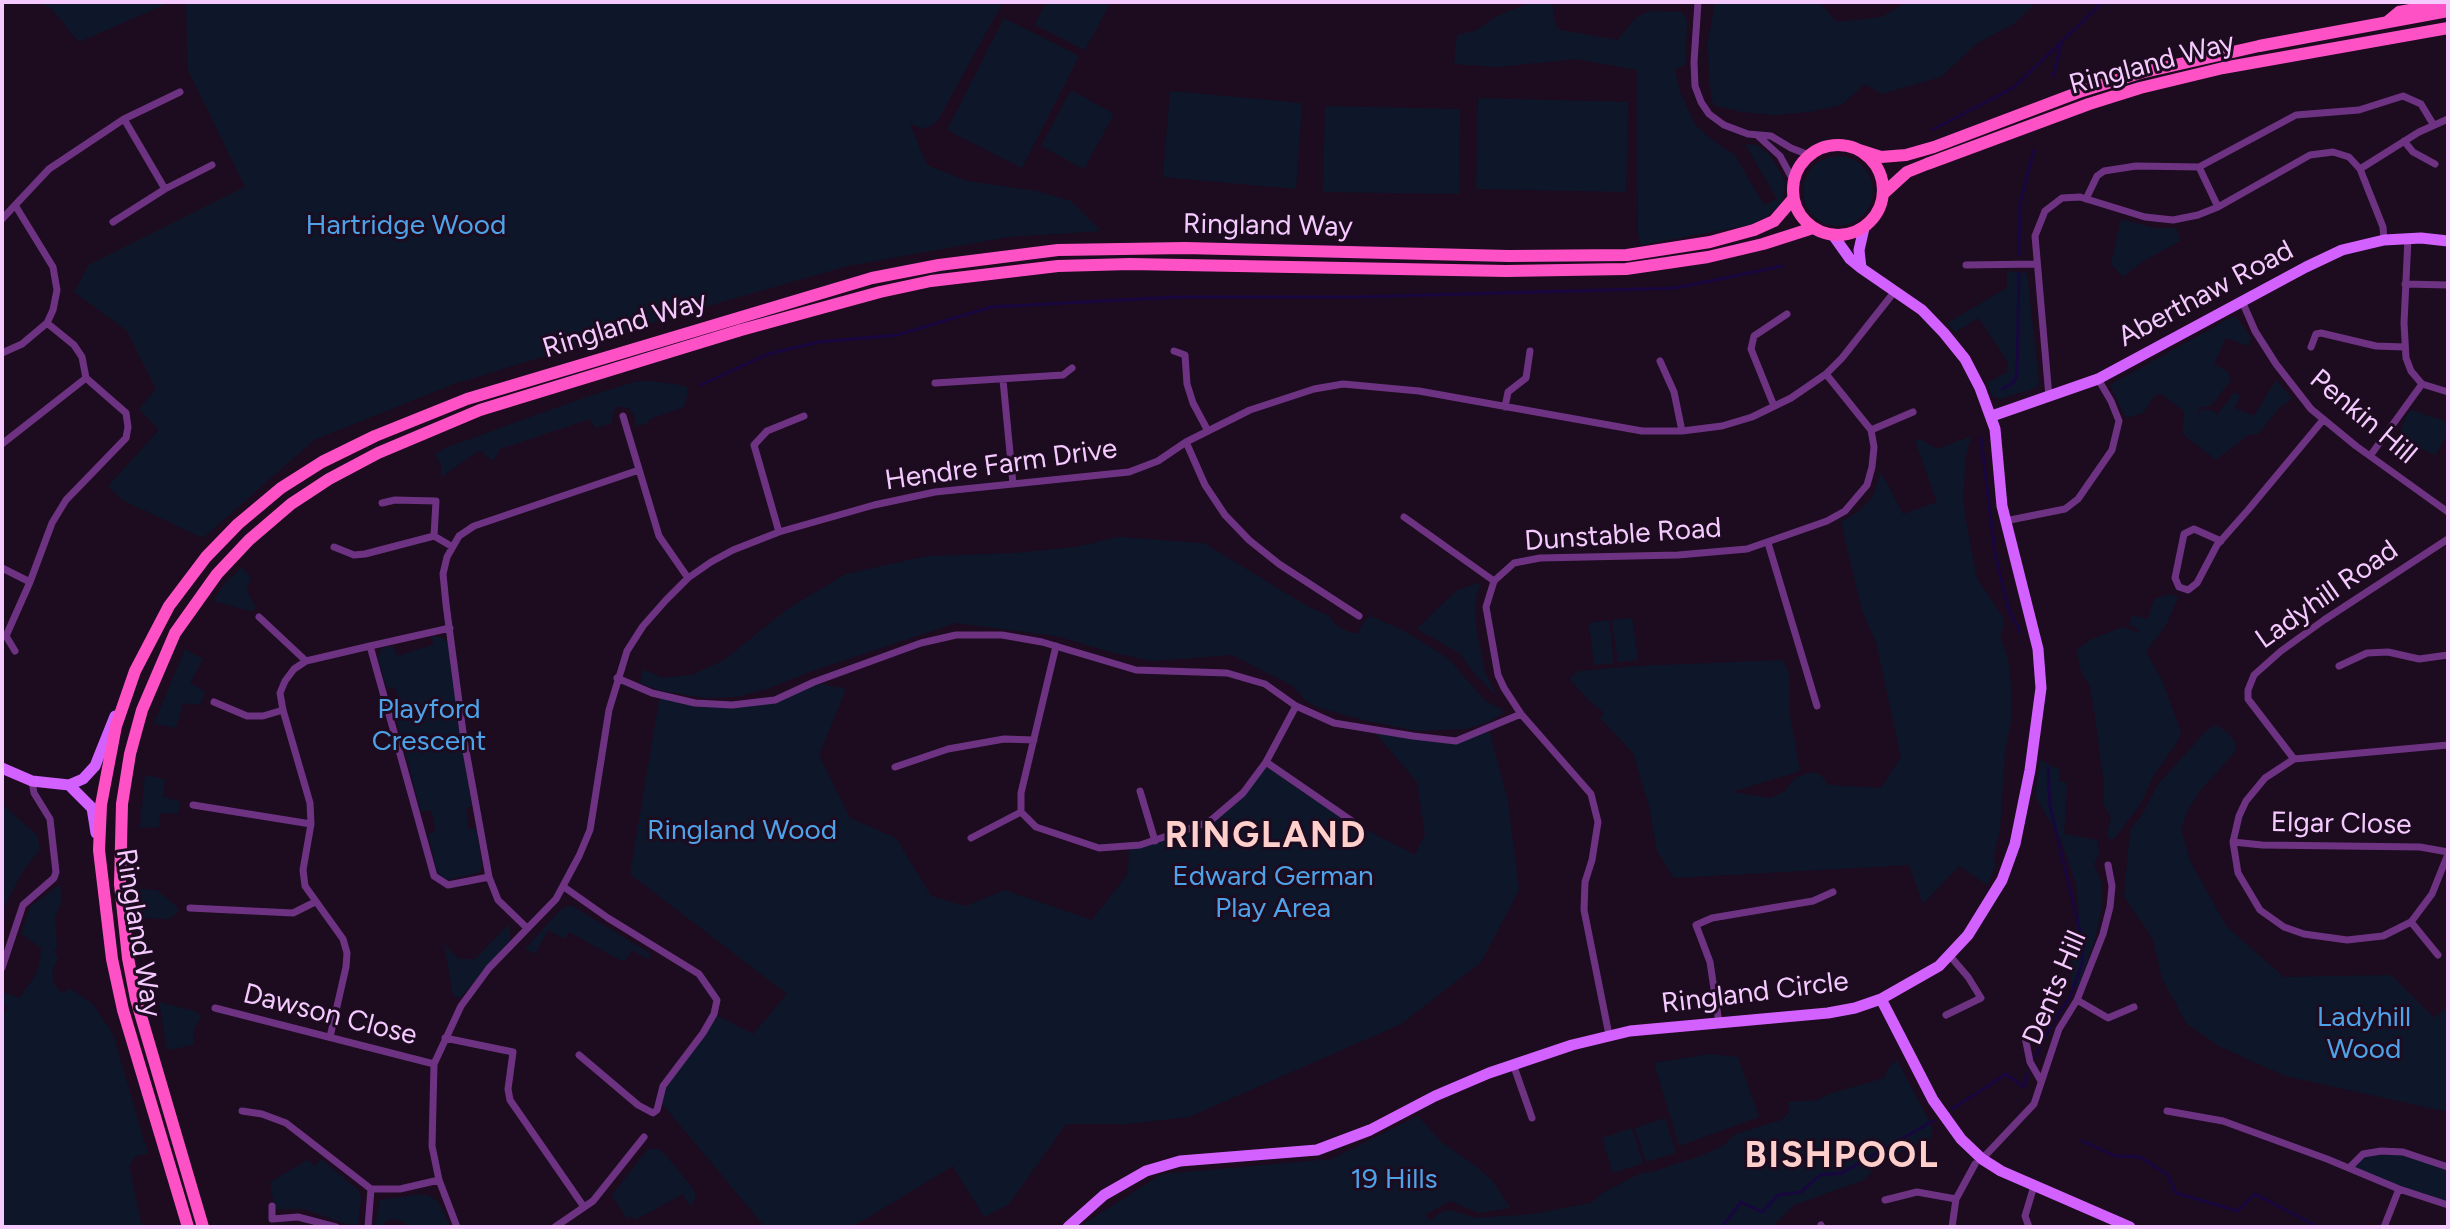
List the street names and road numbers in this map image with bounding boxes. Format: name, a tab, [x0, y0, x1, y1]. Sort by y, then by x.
street label: Ringland Way	[2066, 26, 2238, 102]
street label: Ringland Way	[1183, 208, 1353, 244]
street label: Aberthaw Road	[2113, 234, 2299, 354]
street label: Ringland Way	[539, 284, 711, 366]
street label: Penkin Hill	[2303, 363, 2423, 471]
street label: Hendre Farm Drive	[883, 432, 1119, 498]
street label: Dunstable Road	[1523, 511, 1723, 559]
street label: Ladyhill Road	[2249, 534, 2405, 656]
street label: Elgar Close	[2270, 806, 2412, 842]
street label: Ringland Way	[108, 846, 168, 1020]
street label: Dents Hill	[2016, 926, 2094, 1050]
street label: Ringland Circle	[1660, 965, 1850, 1021]
street label: Dawson Close	[240, 977, 420, 1053]

